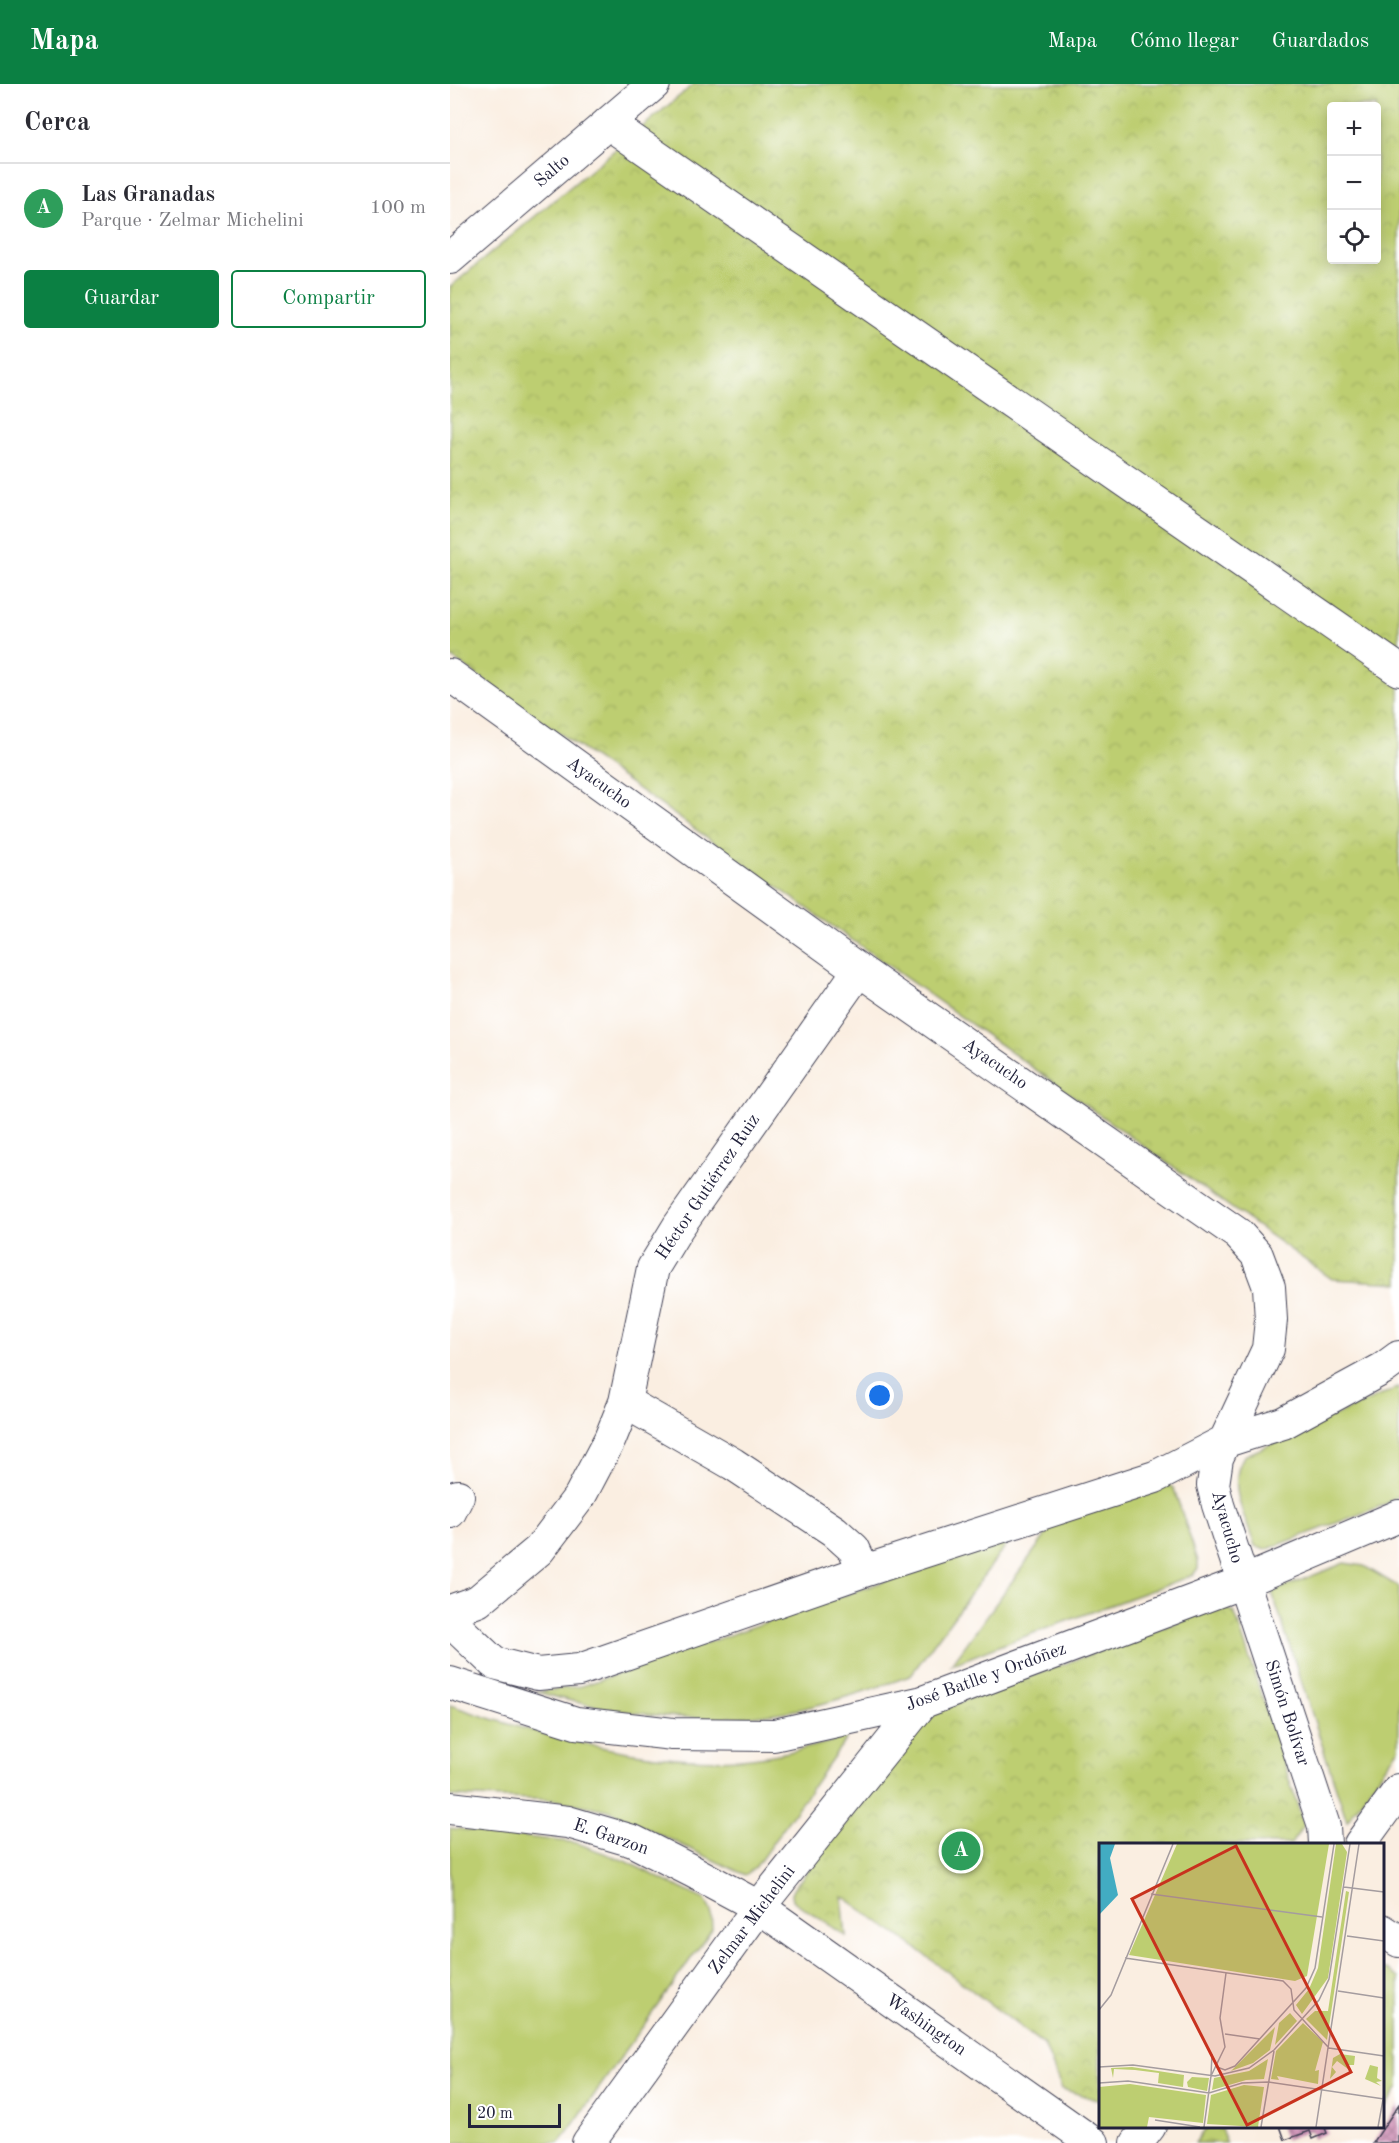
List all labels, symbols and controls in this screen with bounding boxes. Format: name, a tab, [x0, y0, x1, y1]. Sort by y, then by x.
text: Mapa	[30, 28, 99, 56]
text: Mapa	[1048, 31, 1097, 52]
text: Cómo llegar	[1130, 31, 1239, 52]
text: Guardados	[1272, 31, 1369, 52]
map controls	[1327, 102, 1381, 264]
button: +	[1327, 102, 1381, 156]
text: Cerca	[24, 110, 90, 136]
street label: Salto	[531, 151, 573, 191]
button: −	[1327, 156, 1381, 210]
text: Las Granadas	[81, 184, 215, 206]
text: A	[36, 198, 51, 218]
text: 100 m	[370, 198, 426, 218]
button: locate	[1327, 210, 1381, 264]
text: Parque · Zelmar Michelini	[81, 211, 304, 231]
button: Guardar	[24, 270, 219, 328]
button: Compartir	[231, 270, 426, 328]
street label: Ayacucho	[563, 754, 635, 812]
street label: Ayacucho	[959, 1035, 1031, 1093]
street label: Héctor Gutiérrez Ruiz	[653, 1111, 763, 1263]
your location	[865, 1381, 894, 1410]
street label: Ayacucho	[1208, 1489, 1246, 1566]
street label: José Batlle y Ordóñez	[903, 1640, 1069, 1714]
street label: Simón Bolívar	[1261, 1658, 1313, 1769]
street label: E. Garzon	[571, 1816, 651, 1858]
pin: A	[942, 1828, 980, 1874]
inset map	[1099, 1843, 1384, 2128]
street label: Zelmar Michelini	[705, 1862, 799, 1978]
street label: Washington	[883, 1991, 970, 2059]
scale bar	[468, 2101, 561, 2128]
text: 20 m	[477, 2106, 513, 2122]

